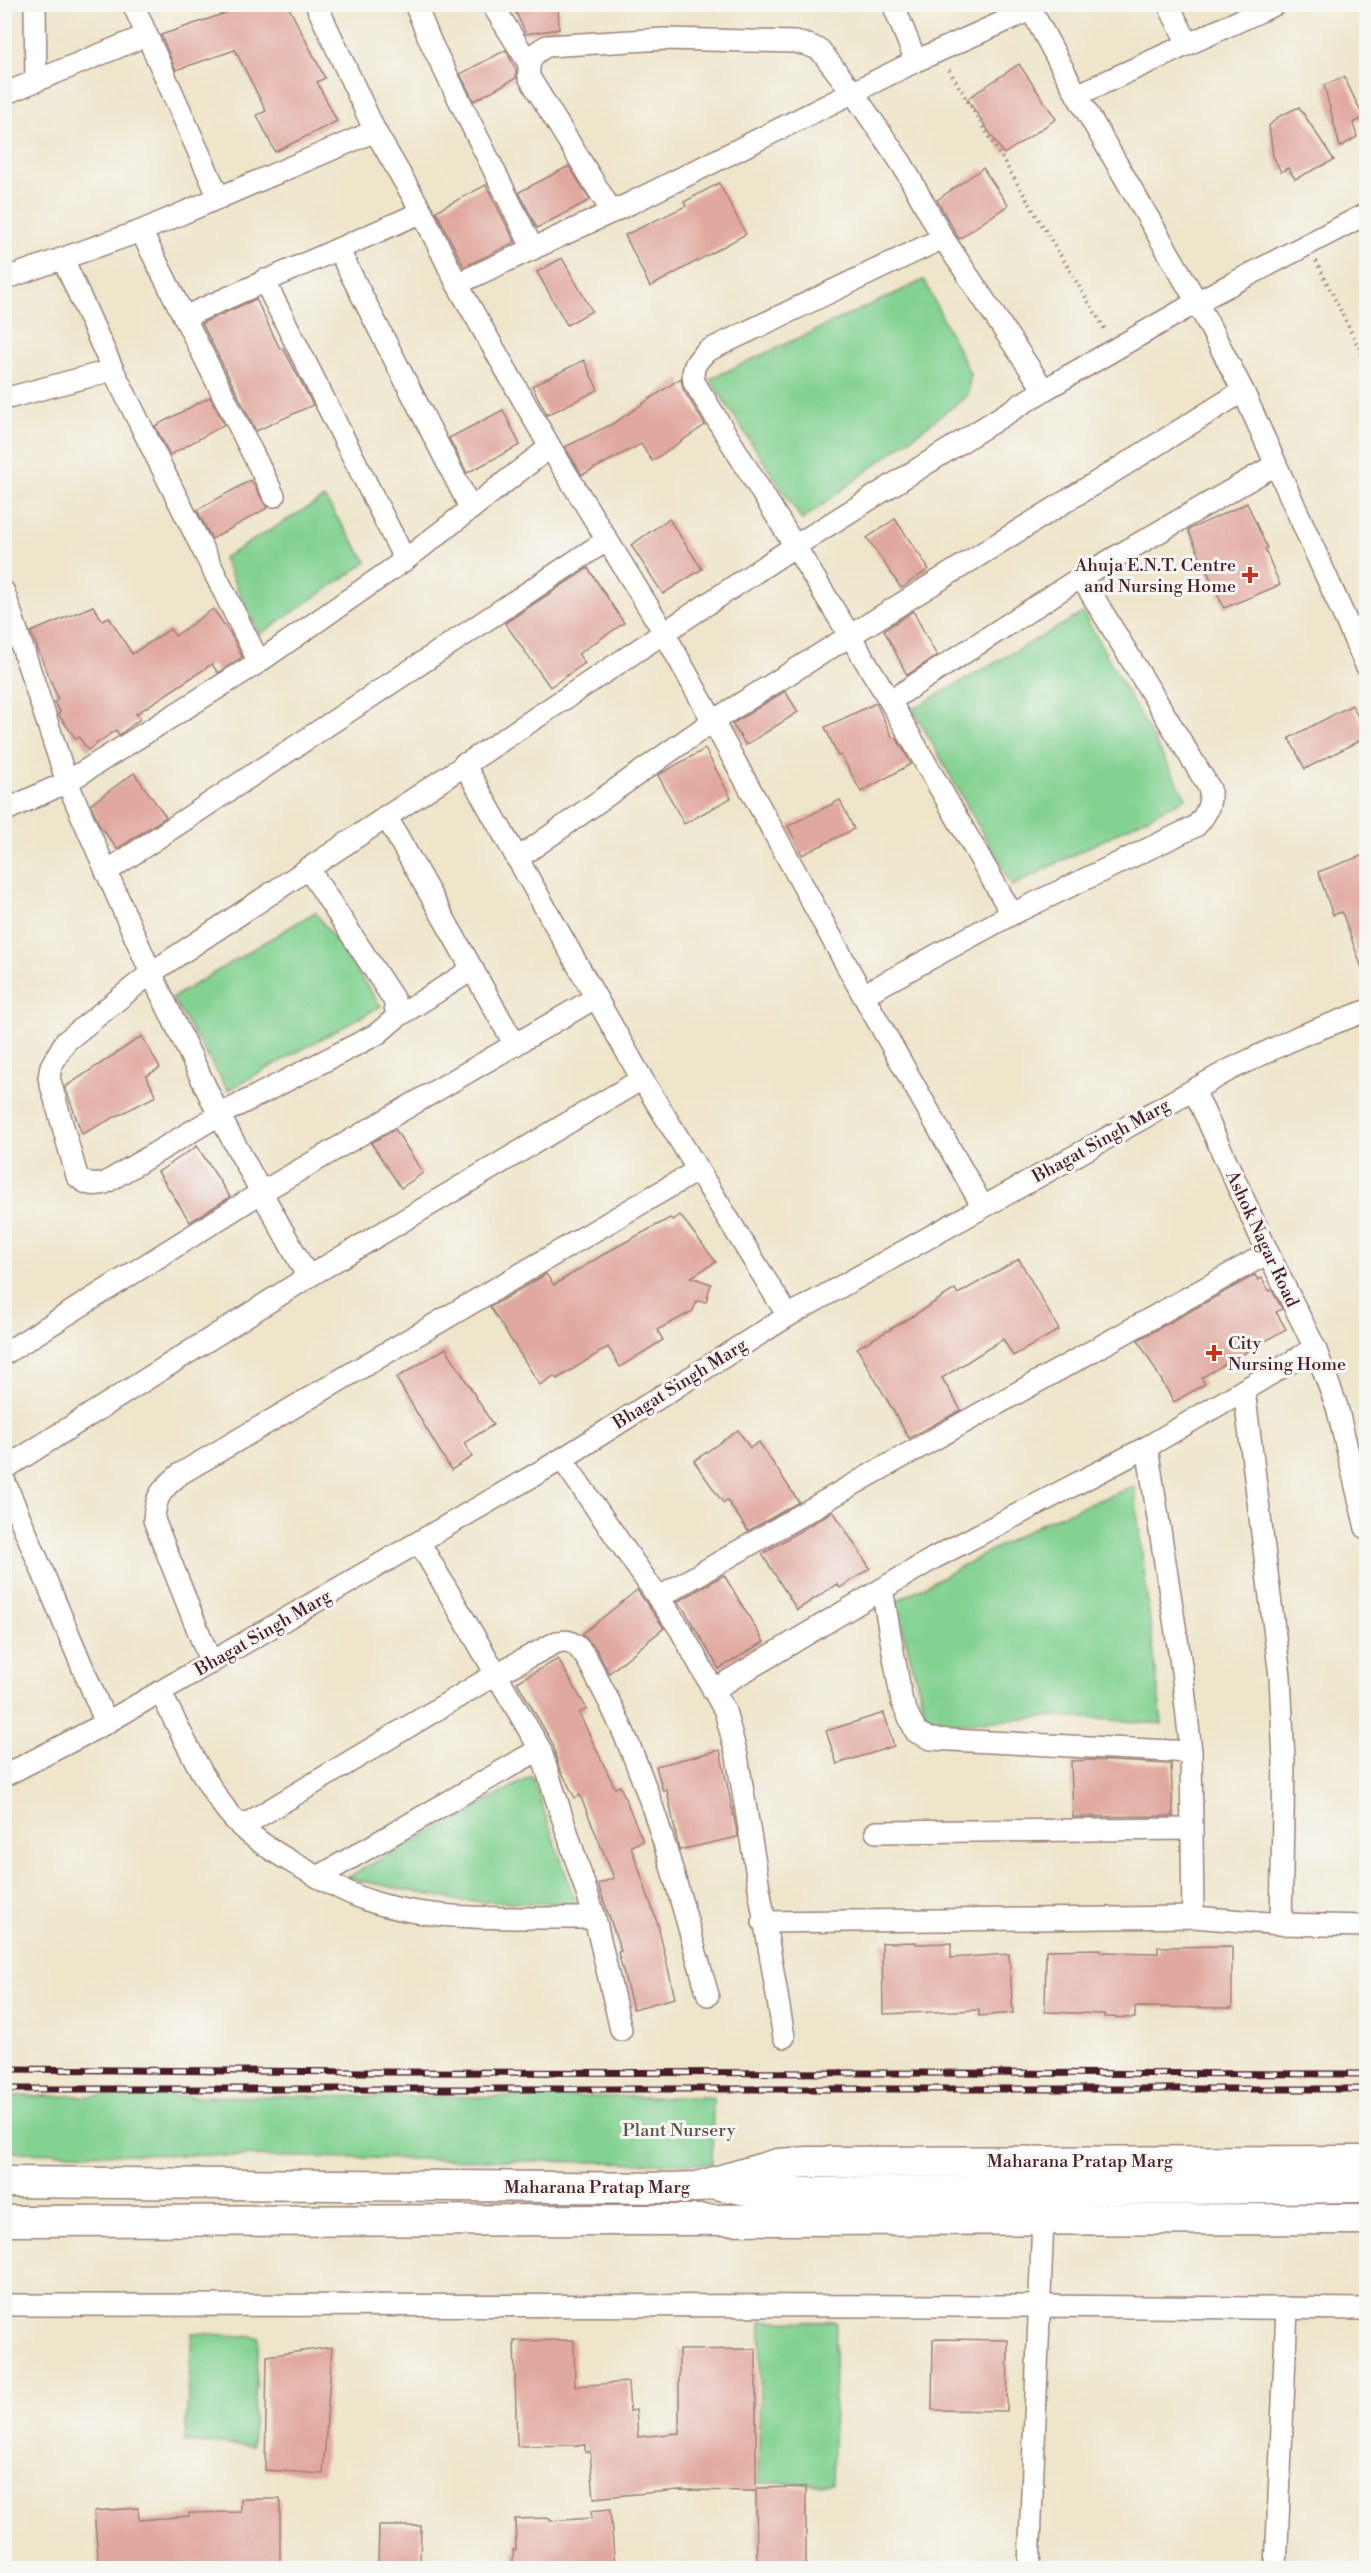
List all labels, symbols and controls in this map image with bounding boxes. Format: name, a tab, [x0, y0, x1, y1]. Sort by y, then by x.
place label: Ahuja E.N.T. Centre and Nursing Home	[1074, 554, 1236, 598]
marker: Ahuja E.N.T. Centre and Nursing Home	[1241, 566, 1259, 584]
street label: Bhagat Singh Marg	[1027, 1093, 1174, 1189]
street label: Ashok Nagar Road	[1220, 1166, 1304, 1312]
place label: City Nursing Home	[1228, 1332, 1346, 1376]
street label: Bhagat Singh Marg	[608, 1333, 752, 1435]
marker: City Nursing Home	[1205, 1344, 1223, 1362]
street label: Bhagat Singh Marg	[190, 1584, 336, 1682]
park label: Plant Nursery	[623, 2119, 736, 2142]
street label: Maharana Pratap Marg	[987, 2150, 1174, 2173]
street label: Maharana Pratap Marg	[504, 2176, 691, 2199]

